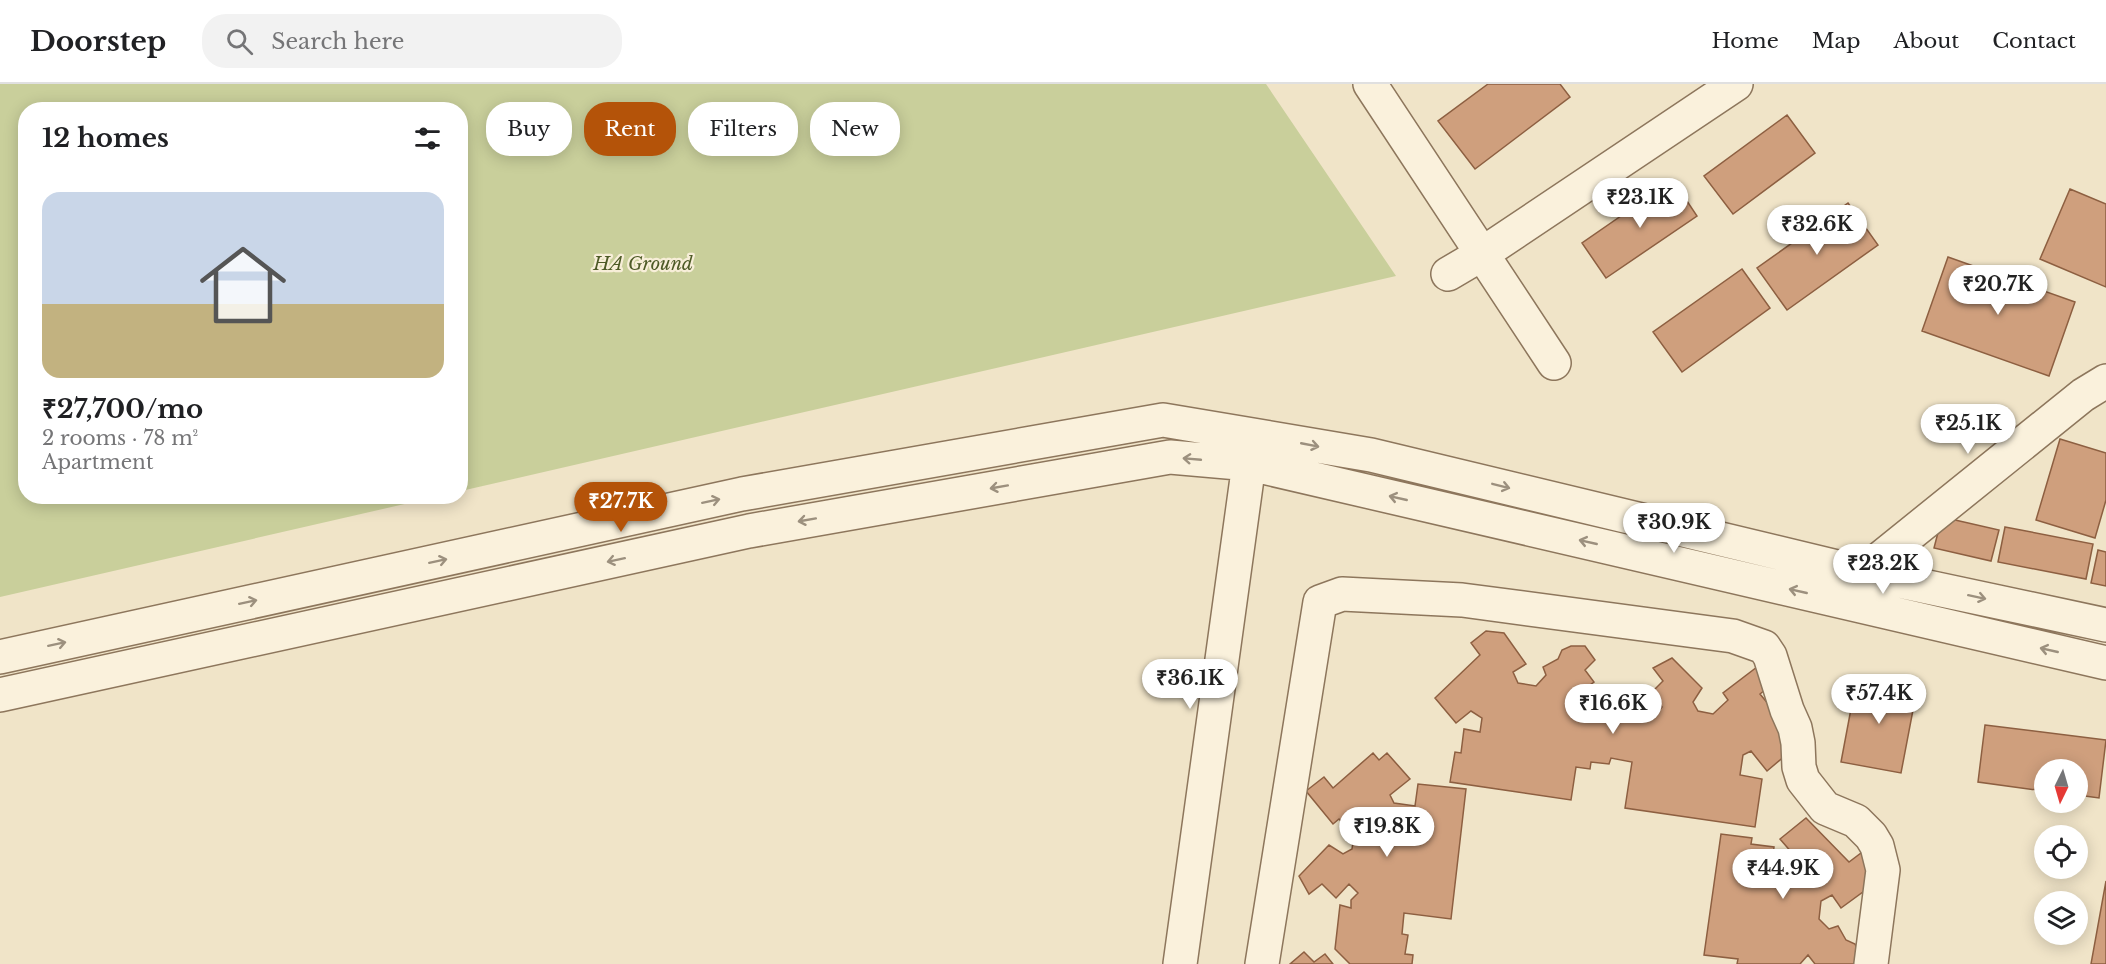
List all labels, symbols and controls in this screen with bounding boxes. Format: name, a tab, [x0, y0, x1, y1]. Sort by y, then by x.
search box	[202, 14, 622, 68]
text: Doorstep	[30, 24, 166, 59]
icon: search	[223, 25, 256, 58]
text: Search here	[271, 28, 404, 55]
text: Home	[1712, 28, 1779, 54]
text: Map	[1812, 28, 1860, 54]
text: About	[1893, 28, 1959, 54]
text: Contact	[1992, 28, 2076, 54]
chip: Buy	[486, 102, 572, 156]
chip: Rent	[584, 102, 676, 156]
chip: Filters	[688, 102, 798, 156]
chip: New	[810, 102, 900, 156]
text: 12 homes	[42, 122, 169, 154]
icon: filters	[411, 122, 444, 155]
pin: ₹23.1K	[1591, 178, 1689, 229]
text: ₹23.1K	[1606, 185, 1674, 209]
pin: ₹32.6K	[1768, 205, 1866, 256]
text: ₹32.6K	[1781, 212, 1853, 236]
icon: home	[189, 231, 297, 339]
park label: HA Ground	[592, 253, 693, 275]
pin: ₹20.7K	[1949, 265, 2047, 316]
text: ₹20.7K	[1963, 272, 2033, 296]
text: ₹27,700/mo	[42, 393, 203, 425]
pin: ₹25.1K	[1919, 404, 2017, 455]
text: ₹25.1K	[1935, 411, 2001, 435]
text: 2 rooms · 78 m²	[42, 426, 198, 450]
one-way arrow	[1300, 440, 1320, 451]
text: Apartment	[42, 450, 153, 474]
one-way arrow	[1182, 453, 1202, 464]
one-way arrow	[1491, 481, 1510, 493]
pin: ₹27.7K	[572, 482, 670, 533]
one-way arrow	[990, 482, 1010, 493]
text: ₹27.7K	[588, 489, 654, 513]
one-way arrow	[1388, 492, 1408, 503]
one-way arrow	[700, 495, 720, 506]
pin: ₹30.9K	[1625, 503, 1723, 554]
text: ₹30.9K	[1637, 510, 1711, 534]
one-way arrow	[798, 515, 818, 526]
one-way arrow	[1578, 536, 1598, 547]
pin: ₹23.2K	[1834, 544, 1932, 595]
text: ₹23.2K	[1847, 551, 1919, 575]
one-way arrow	[428, 554, 447, 566]
one-way arrow	[607, 554, 626, 566]
one-way arrow	[1789, 584, 1808, 596]
one-way arrow	[1967, 592, 1986, 604]
one-way arrow	[238, 596, 257, 608]
one-way arrow	[47, 638, 66, 649]
one-way arrow	[2040, 644, 2059, 655]
pin: ₹36.1K	[1141, 659, 1239, 710]
text: ₹36.1K	[1156, 666, 1224, 690]
pin: ₹57.4K	[1830, 674, 1928, 725]
text: ₹57.4K	[1845, 681, 1913, 705]
pin: ₹16.6K	[1564, 684, 1662, 735]
text: ₹16.6K	[1579, 691, 1647, 715]
north arrow	[2034, 759, 2088, 813]
map controls	[2034, 759, 2088, 945]
pin: ₹19.8K	[1338, 807, 1436, 858]
text: ₹19.8K	[1353, 814, 1421, 838]
button: locate	[2034, 825, 2088, 879]
pin: ₹44.9K	[1734, 849, 1832, 900]
text: ₹44.9K	[1746, 856, 1820, 880]
button: layers	[2034, 891, 2088, 945]

